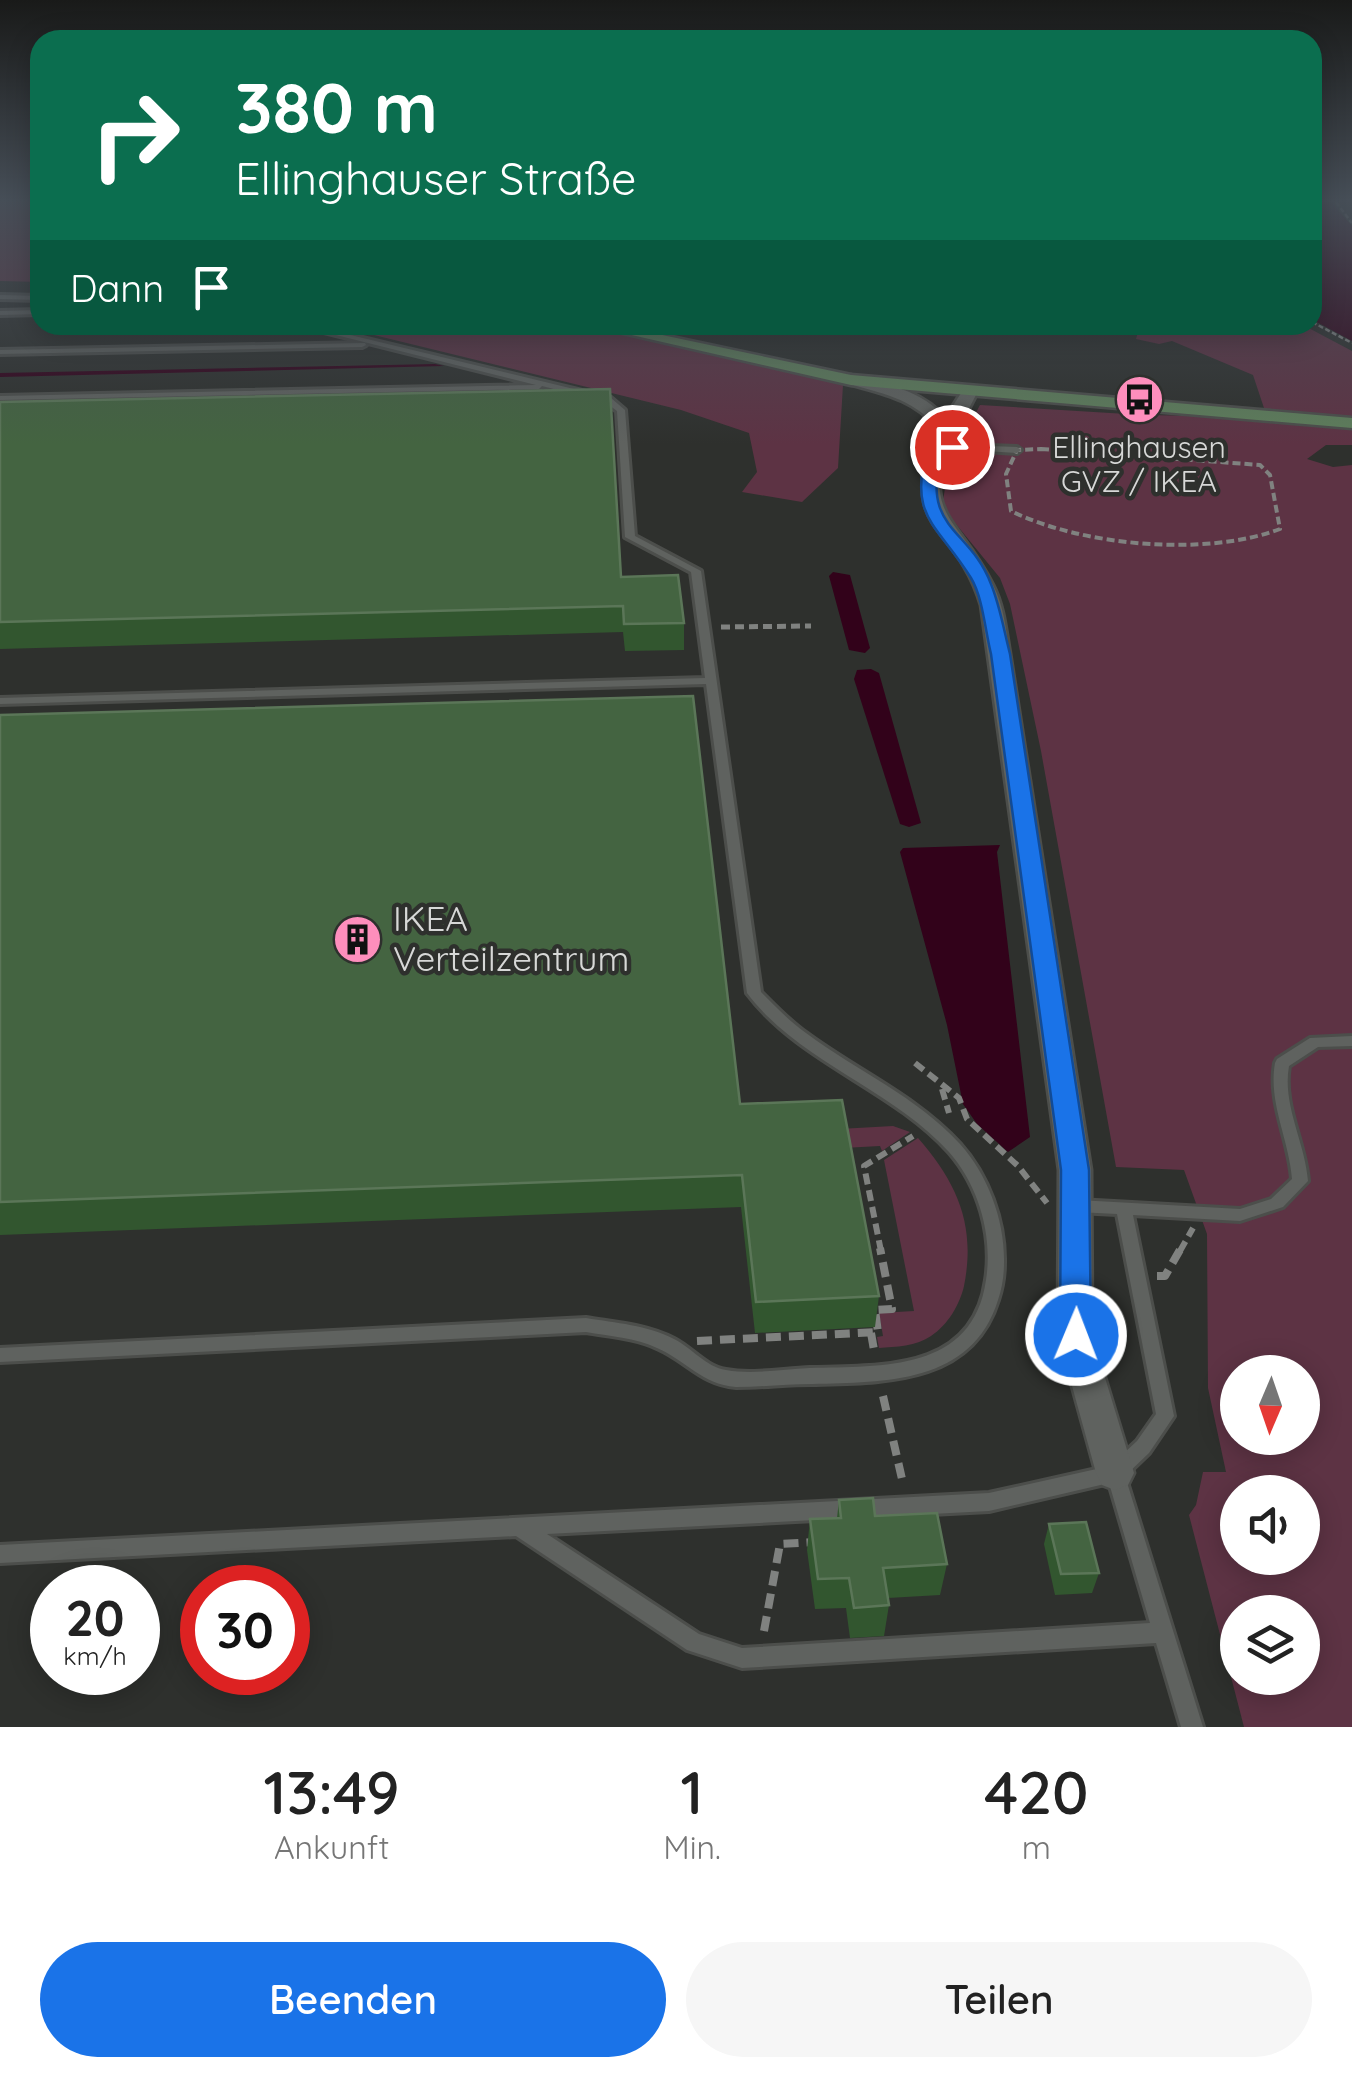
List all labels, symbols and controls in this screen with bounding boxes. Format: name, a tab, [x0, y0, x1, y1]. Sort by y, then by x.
text: 380 m	[235, 63, 438, 151]
icon: right	[70, 70, 200, 200]
text: Ellinghauser Straße	[235, 150, 636, 206]
icon: arrive	[184, 260, 239, 315]
text: Dann	[70, 264, 164, 312]
bus stop icon: Ellinghausen GVZ / IKEA	[1113, 373, 1165, 425]
pin	[910, 405, 995, 490]
icon: arrive	[925, 420, 980, 475]
place label: Ellinghausen GVZ / IKEA	[1052, 428, 1226, 500]
place label: IKEA Verteilzentrum	[393, 896, 629, 980]
building icon: IKEA Verteilzentrum	[332, 913, 384, 965]
position arrow	[1024, 1283, 1128, 1387]
north arrow	[1220, 1355, 1320, 1455]
map controls	[1220, 1355, 1320, 1695]
button: sound	[1220, 1475, 1320, 1575]
speed limit sign: 30	[180, 1565, 310, 1695]
text: 20	[65, 1586, 125, 1649]
button: layers	[1220, 1595, 1320, 1695]
text: km/h	[63, 1640, 127, 1671]
text: 13:49	[263, 1754, 400, 1829]
text: 1	[680, 1754, 703, 1829]
text: 420	[984, 1754, 1089, 1829]
text: Ankunft	[274, 1827, 389, 1867]
text: Min.	[663, 1827, 721, 1867]
text: m	[1022, 1827, 1051, 1867]
button: Beenden	[40, 1942, 666, 2057]
button: Teilen	[686, 1942, 1312, 2057]

